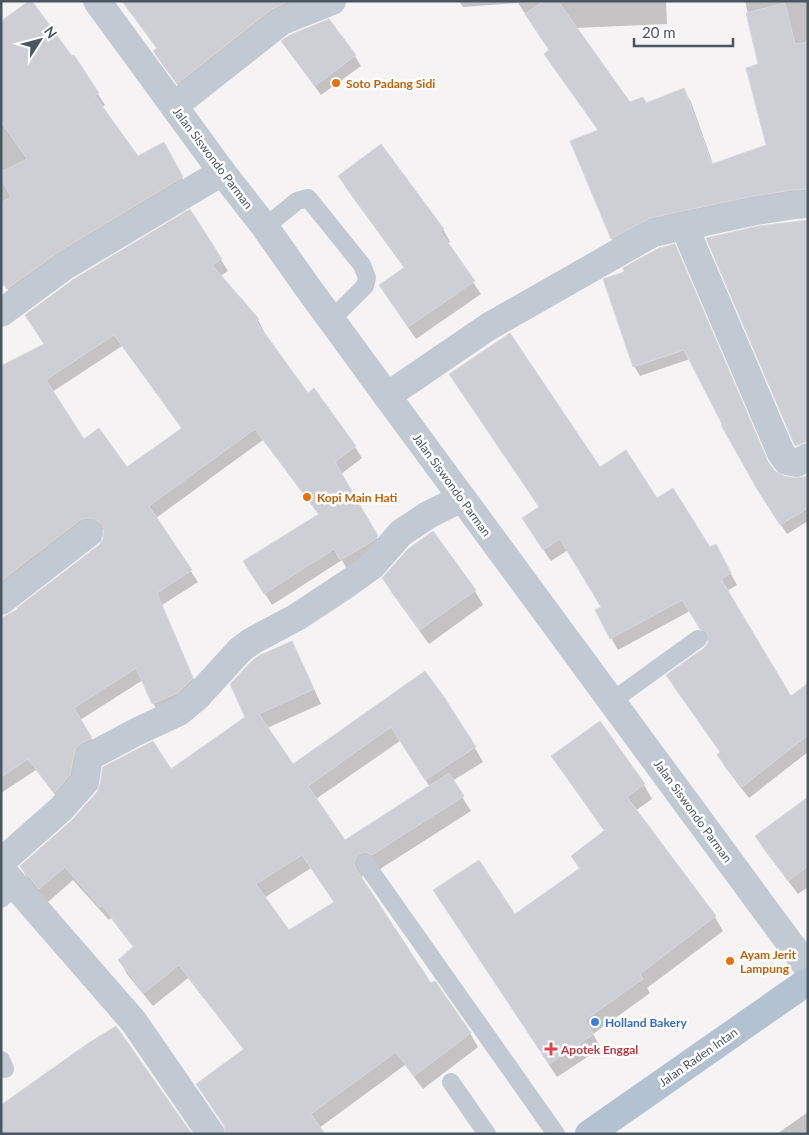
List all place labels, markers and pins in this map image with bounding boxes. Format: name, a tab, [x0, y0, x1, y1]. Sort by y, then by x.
place label: Soto Padang Sidi	[346, 76, 435, 91]
marker: Soto Padang Sidi	[330, 77, 342, 89]
place label: Kopi Main Hati	[317, 490, 398, 505]
marker: Kopi Main Hati	[301, 491, 313, 503]
place label: Ayam Jerit Lampung	[739, 947, 797, 976]
marker: Ayam Jerit Lampung	[724, 955, 736, 967]
place label: Holland Bakery	[605, 1015, 687, 1030]
marker: Holland Bakery	[589, 1016, 601, 1028]
place label: Apotek Enggal	[560, 1042, 638, 1057]
marker: Apotek Enggal	[545, 1043, 557, 1055]

